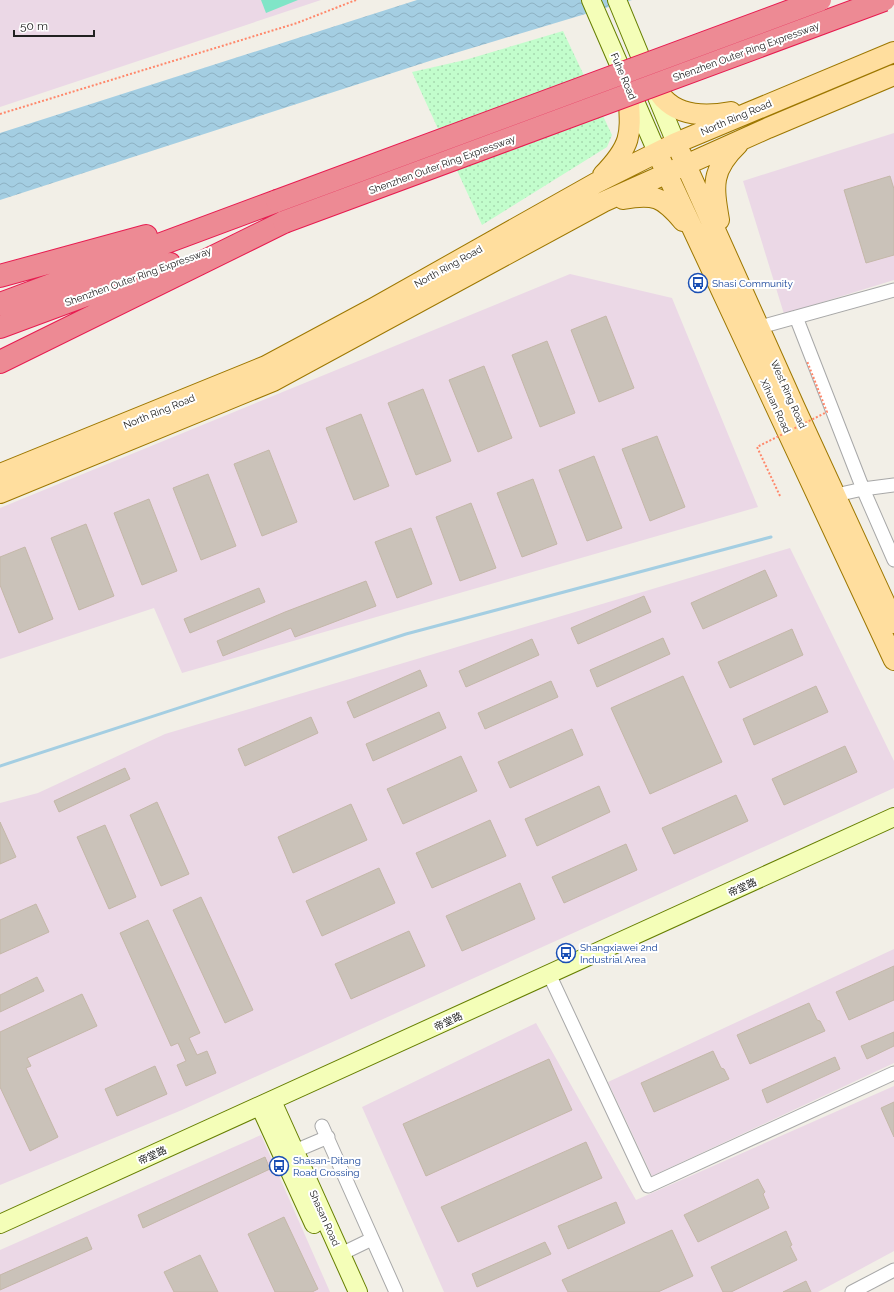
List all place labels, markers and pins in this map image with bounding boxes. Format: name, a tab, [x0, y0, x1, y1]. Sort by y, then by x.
bus stop icon: Shasi Community	[687, 272, 709, 294]
place label: Shasi Community	[712, 278, 793, 289]
bus stop icon: Shangxiawei 2nd Industrial Area	[555, 942, 577, 964]
place label: Shangxiawei 2nd Industrial Area	[580, 942, 658, 965]
bus stop icon: Shasan-Ditang Road Crossing	[268, 1155, 290, 1177]
place label: Shasan-Ditang Road Crossing	[293, 1155, 361, 1178]

